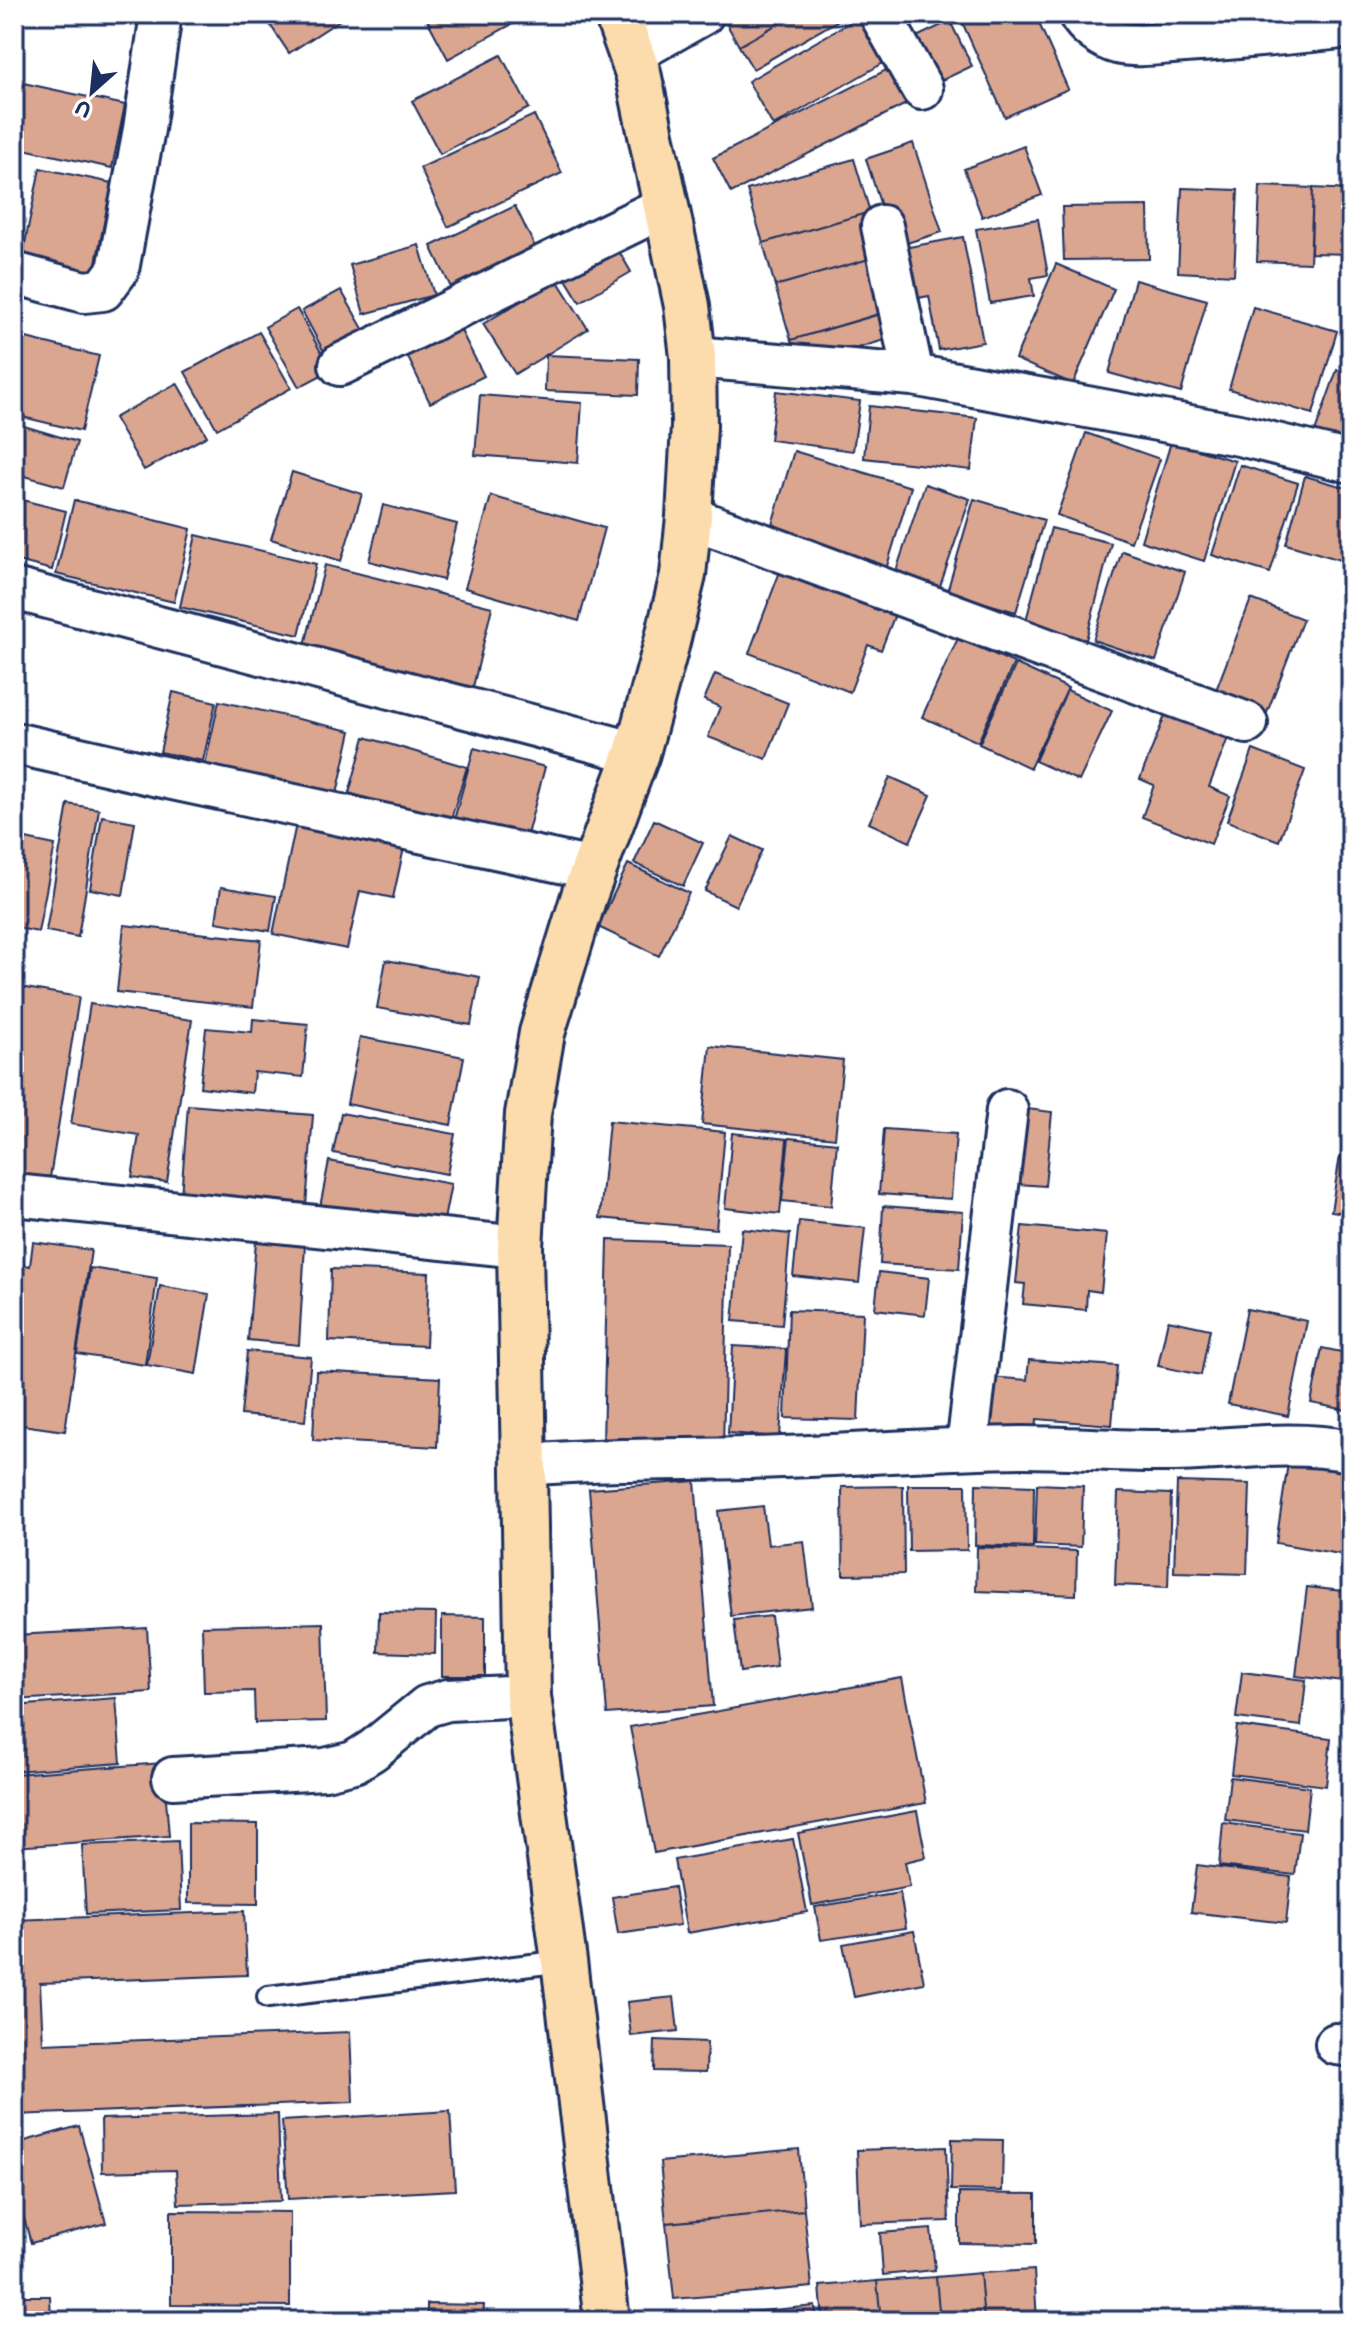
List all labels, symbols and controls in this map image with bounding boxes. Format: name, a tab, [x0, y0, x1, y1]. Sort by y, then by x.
north arrow	[52, 52, 132, 132]
text: U	[71, 94, 96, 125]

